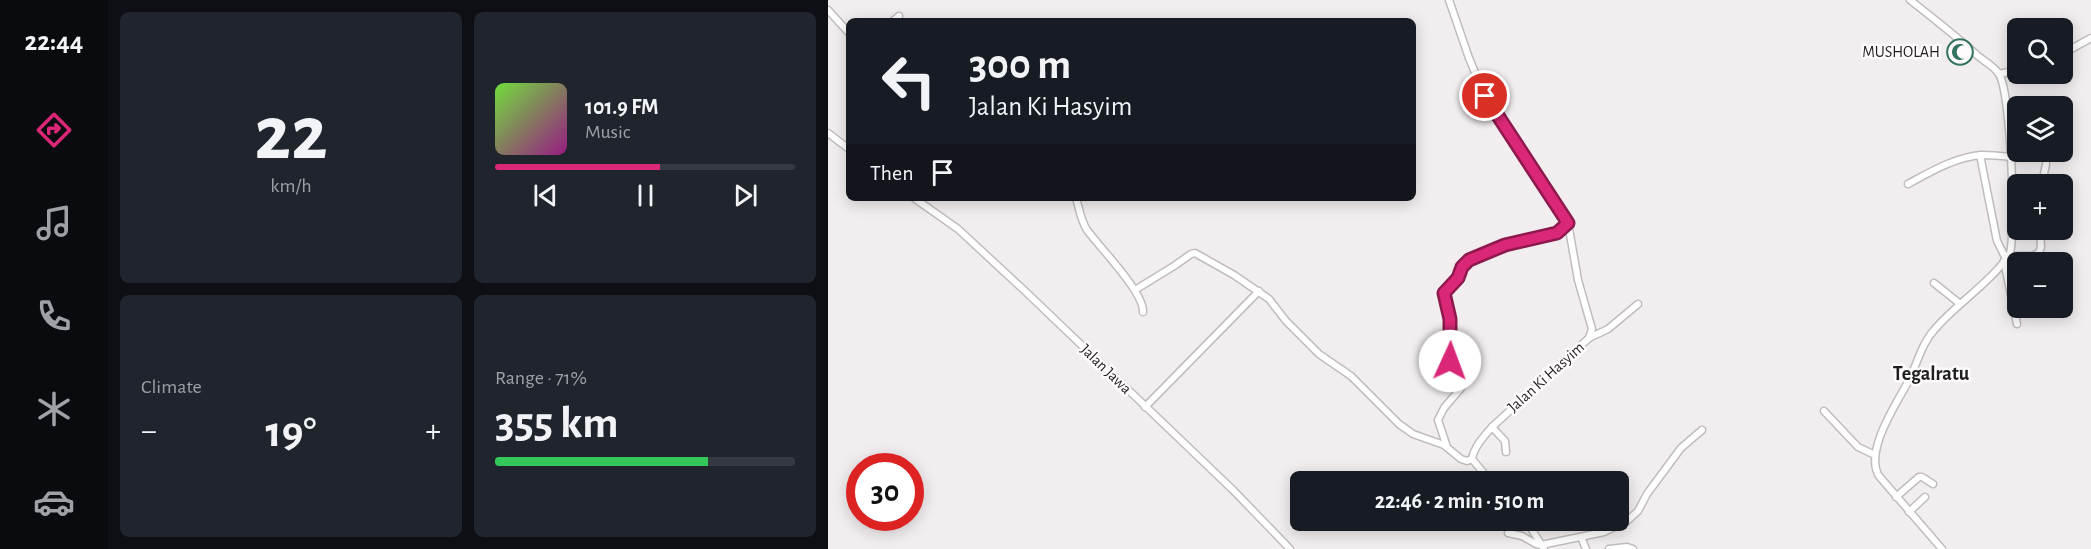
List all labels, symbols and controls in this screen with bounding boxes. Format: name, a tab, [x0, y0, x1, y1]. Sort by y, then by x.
map controls	[2007, 18, 2073, 318]
button: search	[2007, 18, 2073, 84]
text: 22:44	[25, 28, 83, 55]
mosque icon: MUSHOLAH	[1945, 37, 1975, 67]
icon: left	[870, 42, 948, 120]
text: 300 m	[969, 44, 1071, 86]
place label: MUSHOLAH	[1862, 44, 1940, 60]
pin	[1459, 70, 1510, 121]
icon: arrive	[1468, 79, 1501, 112]
text: Jalan Ki Hasyim	[969, 93, 1132, 120]
text: 22	[254, 96, 328, 174]
text: 101.9 FM	[585, 96, 659, 118]
button: layers	[2007, 96, 2073, 162]
icon: directions	[33, 109, 75, 151]
text: Music	[585, 122, 631, 142]
icon: arrive	[926, 156, 959, 189]
text: Then	[870, 162, 914, 184]
button: +	[2007, 174, 2073, 240]
text: km/h	[270, 176, 312, 196]
icon: previous	[529, 179, 562, 212]
icon: pause	[629, 179, 662, 212]
icon: next	[729, 179, 762, 212]
icon: music	[33, 202, 75, 244]
button: −	[2007, 252, 2073, 318]
icon: phone	[33, 295, 75, 337]
position arrow	[1418, 329, 1482, 393]
street label: Jalan Ki Hasyim	[1505, 339, 1588, 416]
street label: Jalan Jawa	[1077, 341, 1135, 397]
district label: Tegalratu	[1893, 364, 1970, 384]
text: Range · 71%	[495, 368, 587, 388]
text: Climate	[141, 377, 202, 397]
icon: climate	[33, 388, 75, 430]
text: 355 km	[495, 401, 619, 446]
text: 19°	[265, 410, 317, 455]
text: −	[141, 415, 157, 448]
text: +	[425, 415, 441, 448]
speed limit sign: 30	[846, 453, 924, 531]
icon: car	[33, 481, 75, 523]
text: 22:46 · 2 min · 510 m	[1375, 490, 1544, 512]

